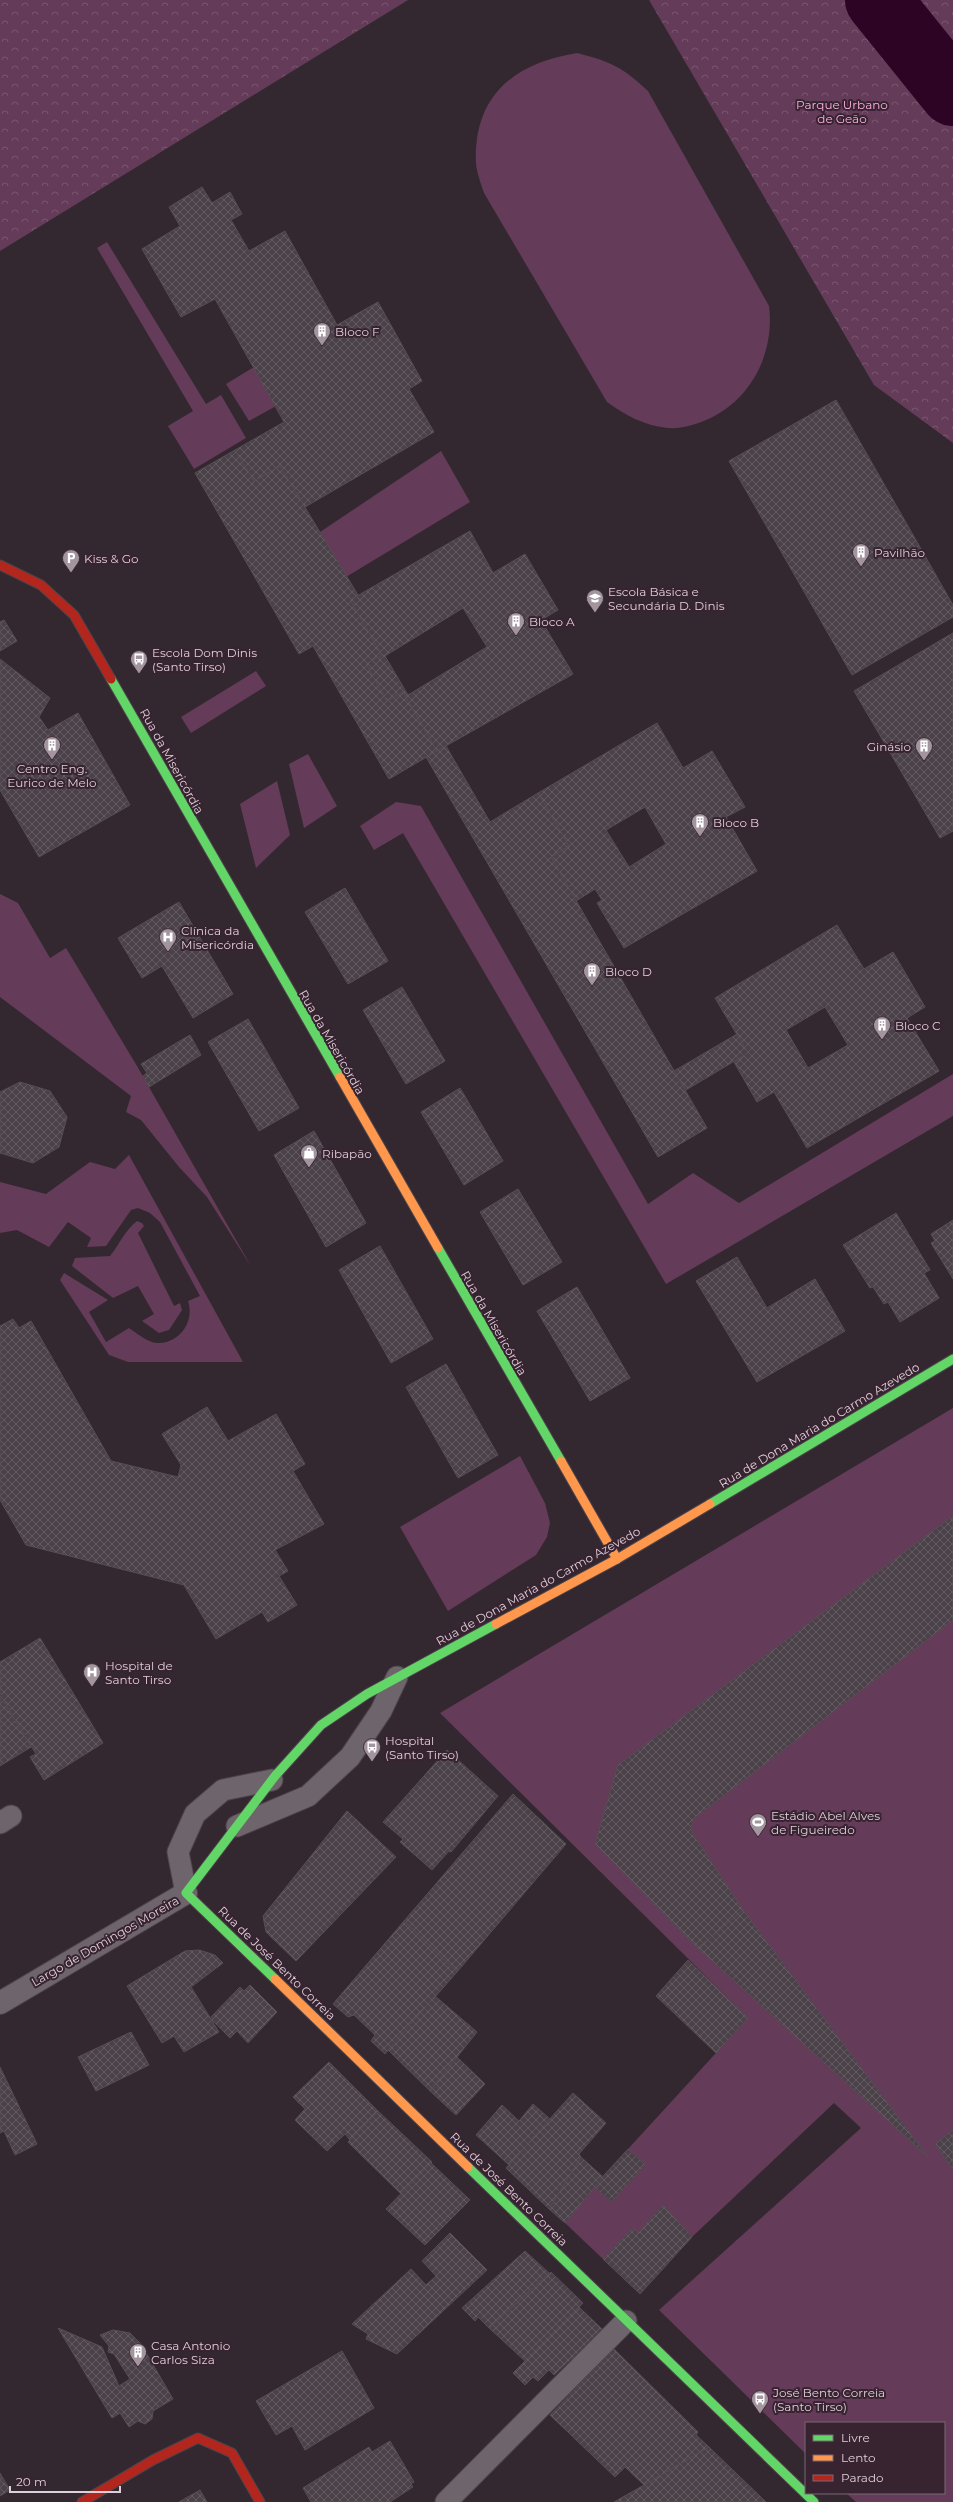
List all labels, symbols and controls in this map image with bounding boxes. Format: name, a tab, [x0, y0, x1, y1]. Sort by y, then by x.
park label: Parque Urbano de Geão	[796, 97, 888, 126]
building icon: Bloco F	[312, 321, 332, 346]
place label: Bloco F	[335, 324, 380, 339]
building icon: Pavilhão	[851, 542, 871, 567]
place label: Pavilhão	[874, 545, 925, 560]
parking icon: Kiss & Go	[61, 548, 81, 573]
place label: Kiss & Go	[84, 551, 139, 566]
place label: Escola Básica e Secundária D. Dinis	[608, 584, 725, 613]
school or university icon: Escola Básica e Secundária D. Dinis	[585, 588, 605, 613]
building icon: Bloco A	[506, 611, 526, 636]
place label: Bloco A	[529, 614, 575, 629]
place label: Escola Dom Dinis (Santo Tirso)	[152, 645, 257, 674]
bus stop icon: Escola Dom Dinis (Santo Tirso)	[129, 649, 149, 674]
street label: Rua da Misericórdia	[137, 706, 207, 816]
building icon: Centro Eng. Eurico de Melo	[42, 735, 62, 760]
building icon: Ginásio	[914, 736, 934, 761]
place label: Ginásio	[867, 739, 911, 754]
place label: Centro Eng. Eurico de Melo	[7, 761, 97, 790]
building icon: Bloco B	[690, 812, 710, 837]
place label: Bloco B	[713, 815, 759, 830]
place label: Clínica da Misericórdia	[181, 923, 254, 952]
hospital icon: Clínica da Misericórdia	[158, 927, 178, 952]
building icon: Bloco D	[582, 961, 602, 986]
place label: Bloco D	[605, 964, 652, 979]
street label: Rua da Misericórdia	[296, 987, 368, 1097]
building icon: Bloco C	[872, 1015, 892, 1040]
place label: Bloco C	[895, 1018, 941, 1033]
shop icon: Ribapão	[299, 1143, 319, 1168]
place label: Ribapão	[322, 1146, 372, 1161]
street label: Rua da Misericórdia	[458, 1268, 530, 1378]
street label: Rua de Dona Maria do Carmo Azevedo	[716, 1359, 922, 1491]
street label: Rua de Dona Maria do Carmo Azevedo	[433, 1523, 643, 1649]
place label: Hospital de Santo Tirso	[105, 1658, 173, 1687]
hospital icon: Hospital de Santo Tirso	[82, 1662, 102, 1687]
place label: Hospital (Santo Tirso)	[385, 1733, 459, 1762]
bus stop icon: Hospital (Santo Tirso)	[362, 1737, 382, 1762]
place label: Estádio Abel Alves de Figueiredo	[771, 1808, 880, 1837]
sports icon: Estádio Abel Alves de Figueiredo	[748, 1812, 768, 1837]
street label: Largo de Domingos Moreira	[29, 1893, 181, 1989]
street label: Rua de José Bento Correia	[215, 1903, 339, 2023]
street label: Rua de José Bento Correia	[447, 2129, 571, 2249]
place label: Casa Antonio Carlos Siza	[151, 2338, 230, 2367]
building icon: Casa Antonio Carlos Siza	[128, 2342, 148, 2367]
place label: José Bento Correia (Santo Tirso)	[772, 2385, 885, 2414]
bus stop icon: José Bento Correia (Santo Tirso)	[750, 2389, 770, 2414]
legend	[805, 2422, 945, 2494]
text: Livre	[841, 2430, 870, 2445]
text: Lento	[841, 2450, 876, 2465]
scale bar	[10, 2468, 120, 2494]
text: Parado	[841, 2470, 884, 2485]
text: 20 m	[16, 2474, 47, 2489]

